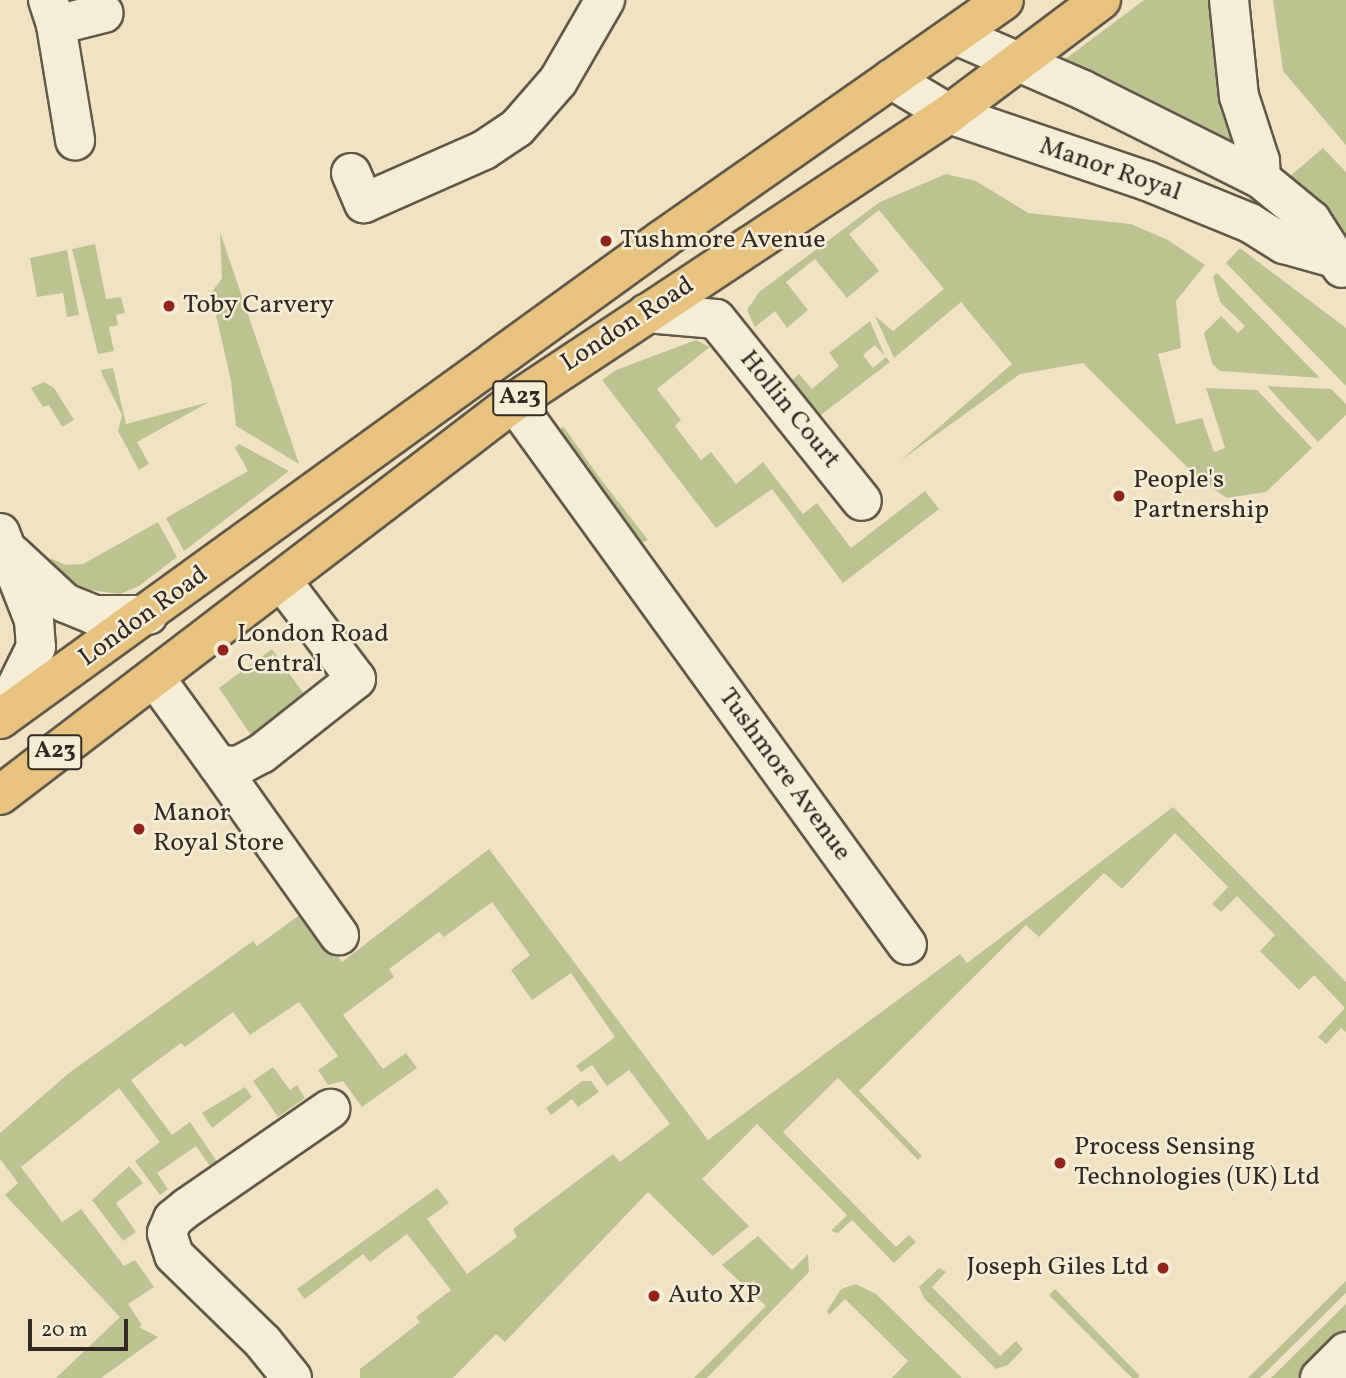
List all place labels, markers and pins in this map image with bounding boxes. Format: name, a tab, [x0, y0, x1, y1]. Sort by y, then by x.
place label: Tushmore Avenue	[620, 225, 826, 257]
marker: Tushmore Avenue	[598, 233, 614, 249]
place label: Toby Carvery	[183, 290, 335, 322]
marker: Toby Carvery	[161, 298, 177, 314]
place label: People's Partnership	[1133, 465, 1269, 526]
marker: People's Partnership	[1111, 488, 1127, 504]
place label: London Road Central	[237, 619, 389, 680]
marker: London Road Central	[215, 642, 231, 658]
place label: Manor Royal Store	[153, 798, 284, 860]
marker: Manor Royal Store	[131, 821, 147, 837]
place label: Process Sensing Technologies (UK) Ltd	[1074, 1132, 1320, 1194]
marker: Process Sensing Technologies (UK) Ltd	[1052, 1155, 1068, 1171]
place label: Joseph Giles Ltd	[966, 1252, 1149, 1284]
marker: Joseph Giles Ltd	[1155, 1260, 1171, 1276]
place label: Auto XP	[668, 1280, 761, 1312]
marker: Auto XP	[646, 1288, 662, 1304]

